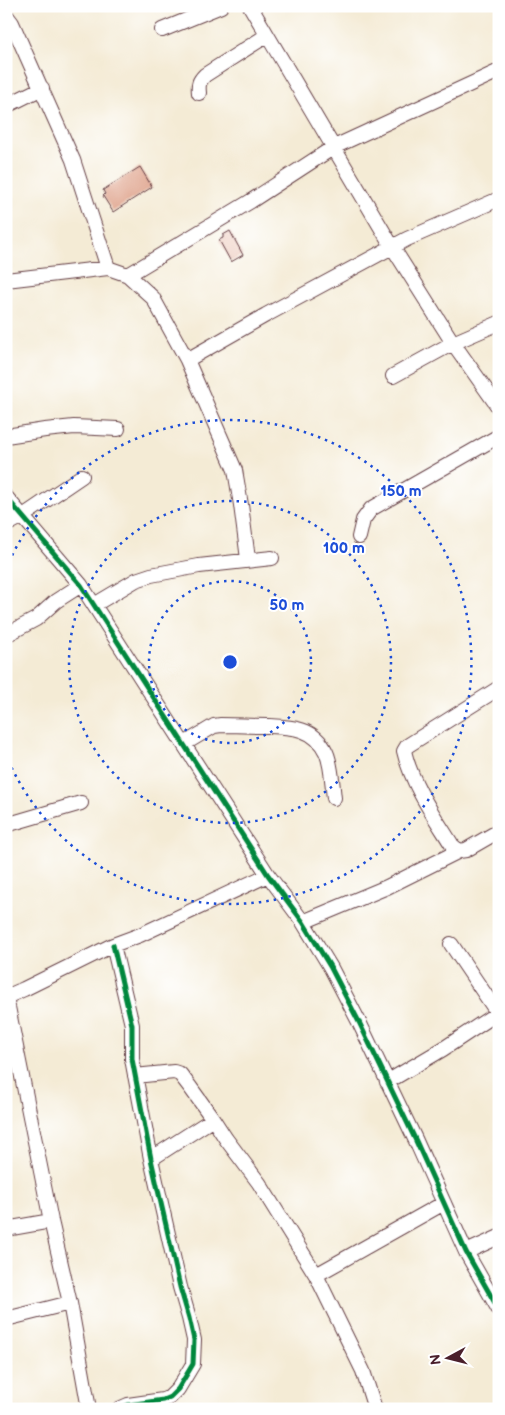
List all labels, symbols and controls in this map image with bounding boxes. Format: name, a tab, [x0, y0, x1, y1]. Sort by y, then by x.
text: 150 m	[380, 482, 422, 501]
text: 100 m	[323, 539, 365, 558]
text: 50 m	[270, 596, 305, 615]
centre of rings	[221, 653, 239, 671]
north arrow	[422, 1332, 472, 1382]
text: N	[427, 1353, 445, 1366]

